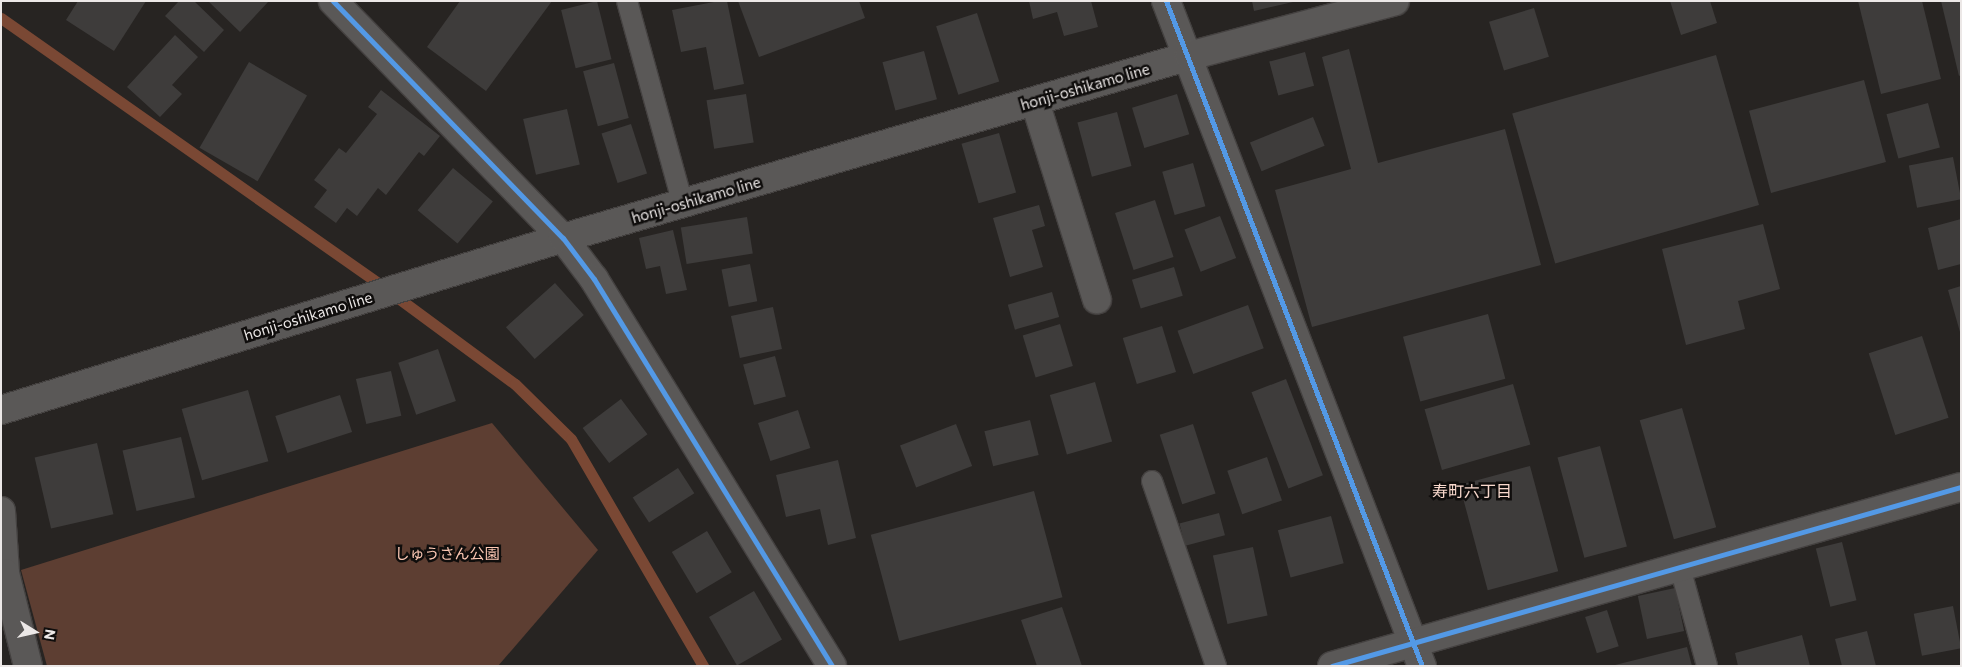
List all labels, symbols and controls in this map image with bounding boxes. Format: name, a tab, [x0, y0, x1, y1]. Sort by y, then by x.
street label: honji-oshikamo line	[1018, 60, 1152, 114]
street label: honji-oshikamo line	[629, 173, 763, 227]
street label: honji-oshikamo line	[242, 288, 374, 344]
district label: 寿町六丁目	[1432, 481, 1512, 501]
park label: しゅうさん公園	[395, 545, 499, 563]
north arrow	[10, 607, 60, 657]
text: N	[41, 628, 60, 641]

